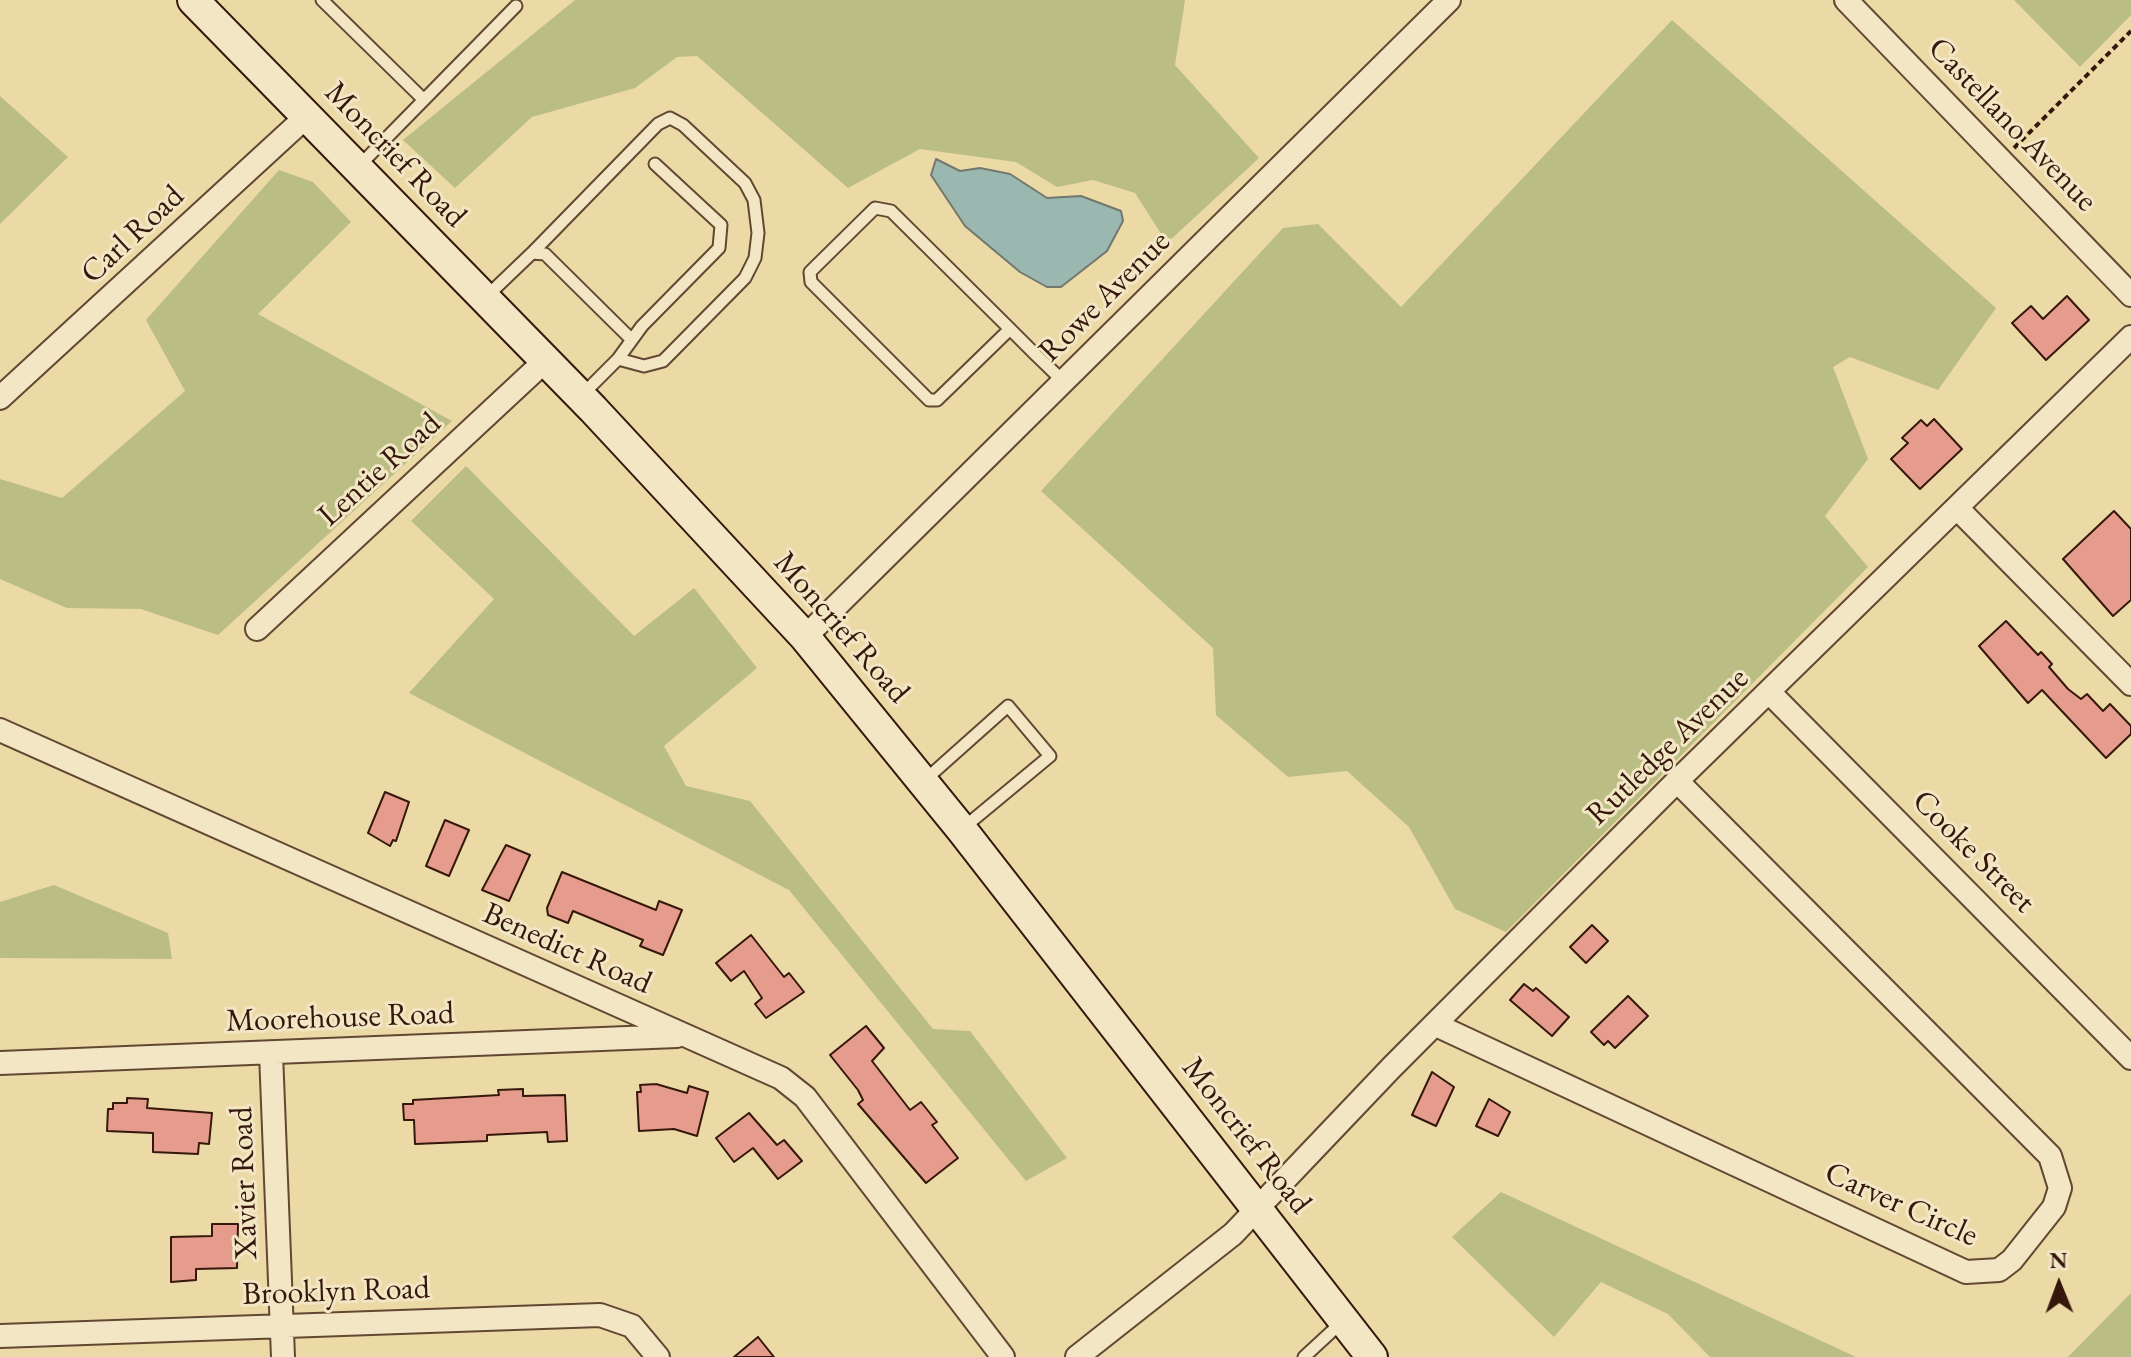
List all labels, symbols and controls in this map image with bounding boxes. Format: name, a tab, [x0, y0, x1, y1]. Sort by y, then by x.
street label: Castellano Avenue	[1919, 30, 2105, 220]
street label: Moncrief Road	[316, 74, 474, 236]
street label: Carl Road	[73, 178, 193, 292]
street label: Rowe Avenue	[1031, 223, 1179, 371]
street label: Lentie Road	[311, 405, 449, 535]
street label: Moncrief Road	[765, 544, 917, 712]
street label: Rutledge Avenue	[1579, 660, 1757, 834]
street label: Cooke Street	[1904, 783, 2042, 921]
street label: Benedict Road	[477, 895, 657, 1003]
street label: Moorehouse Road	[225, 995, 455, 1041]
street label: Moncrief Road	[1173, 1050, 1319, 1222]
street label: Xavier Road	[223, 1106, 267, 1260]
street label: Carver Circle	[1819, 1154, 1983, 1256]
north arrow	[2019, 1245, 2099, 1325]
text: N	[2049, 1246, 2068, 1275]
street label: Brooklyn Road	[242, 1270, 430, 1314]

